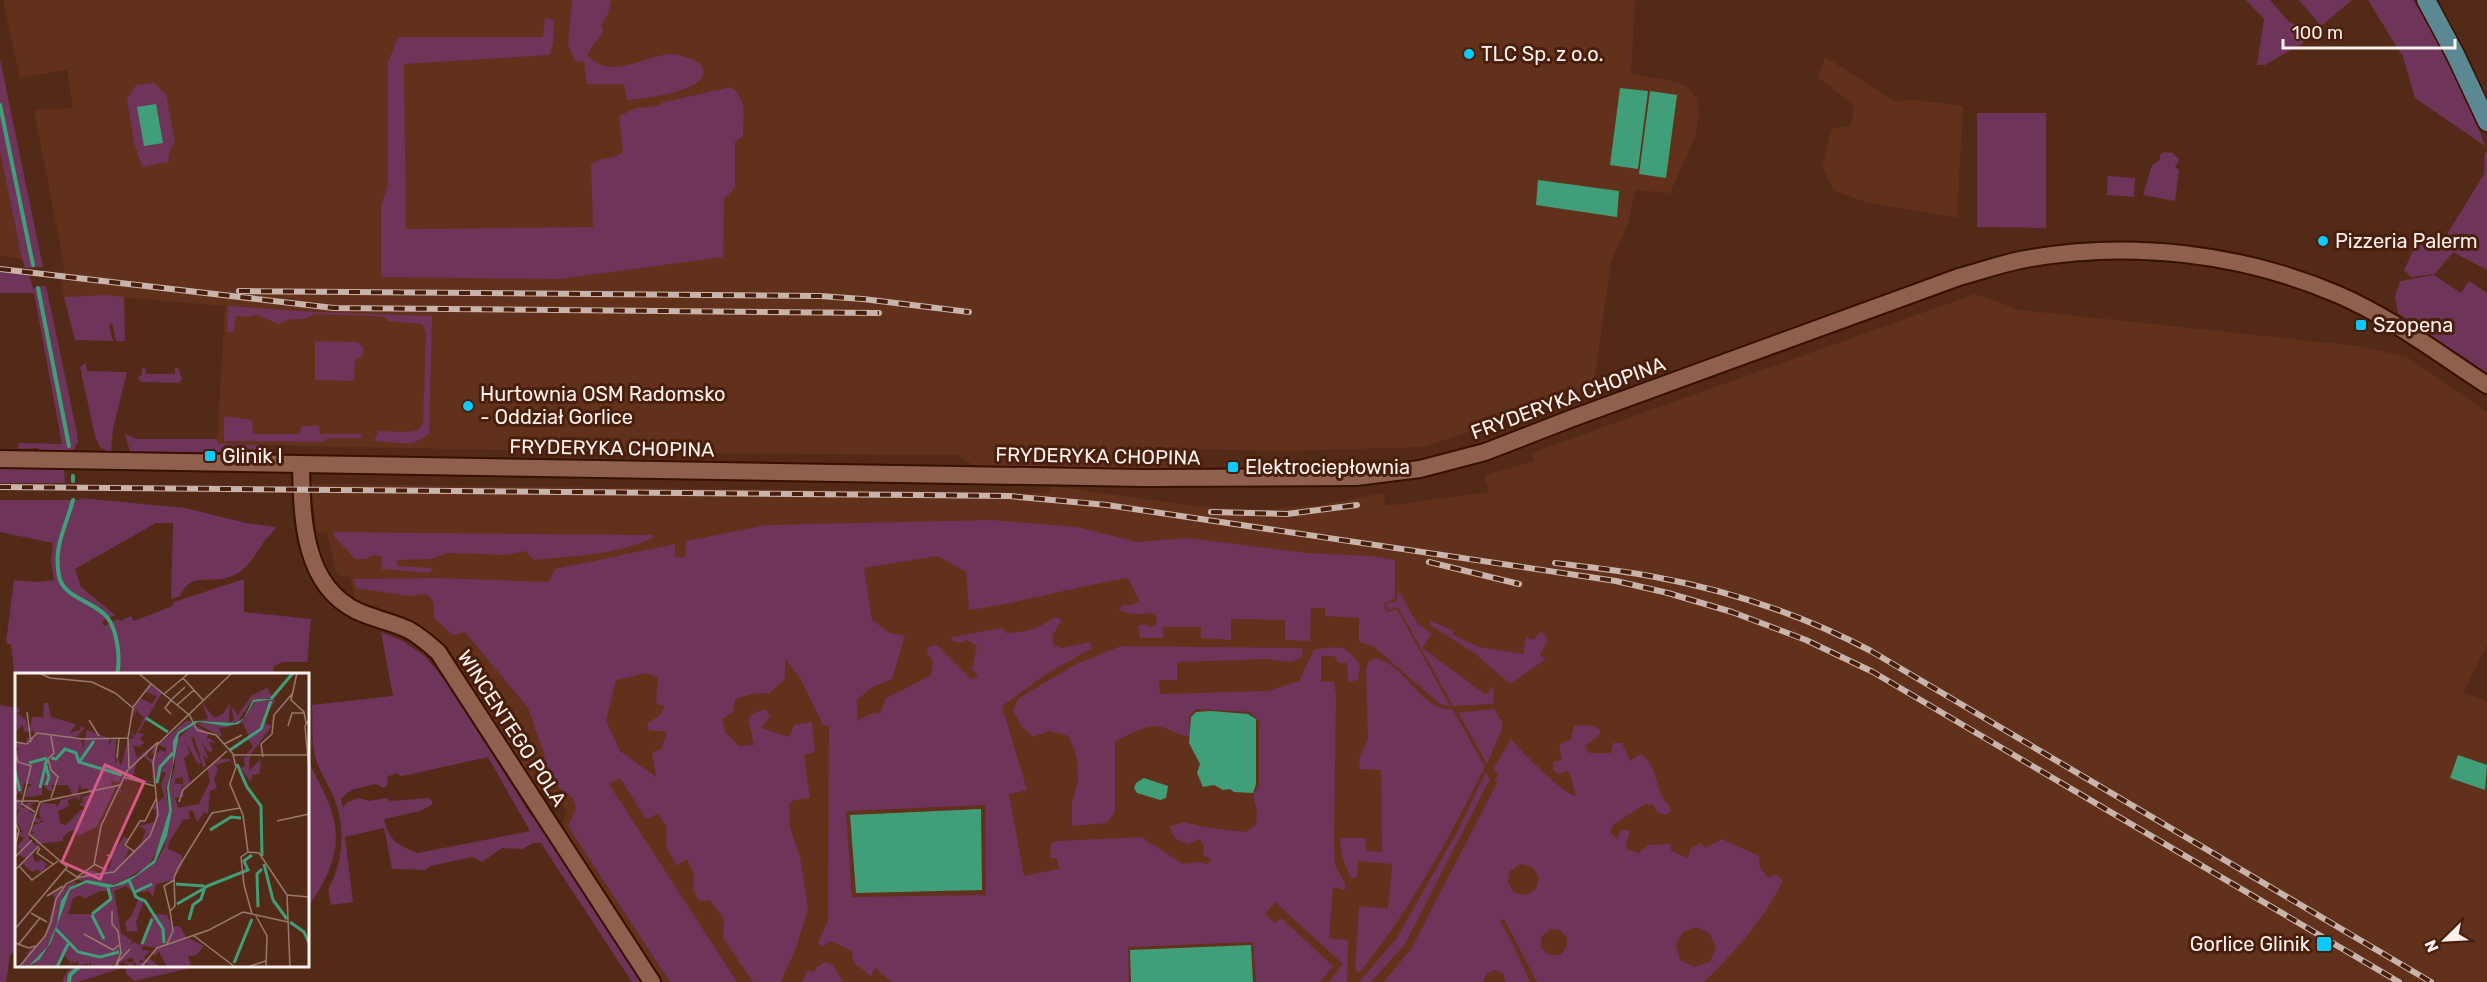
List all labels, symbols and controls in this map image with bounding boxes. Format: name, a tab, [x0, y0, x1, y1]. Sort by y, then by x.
scale bar	[2283, 12, 2456, 50]
text: 100 m	[2292, 22, 2343, 44]
place label: TLC Sp. z o.o.	[1481, 42, 1604, 66]
marker: TLC Sp. z o.o.	[1462, 47, 1476, 61]
place label: Pizzeria Palerm	[2335, 229, 2478, 253]
marker: Pizzeria Palerm	[2316, 234, 2330, 248]
place label: Szopena	[2373, 313, 2453, 337]
marker: Szopena	[2354, 318, 2368, 332]
street label: FRYDERYKA CHOPINA	[1467, 352, 1669, 444]
place label: Hurtownia OSM Radomsko - Oddział Gorlice	[480, 382, 725, 429]
marker: Hurtownia OSM Radomsko - Oddział Gorlice	[461, 399, 475, 413]
street label: FRYDERYKA CHOPINA	[509, 434, 715, 462]
street label: FRYDERYKA CHOPINA	[995, 442, 1201, 470]
place label: Glinik I	[222, 444, 283, 468]
marker: Glinik I	[203, 449, 217, 463]
place label: Elektrociepłownia	[1245, 455, 1410, 479]
marker: Elektrociepłownia	[1226, 460, 1240, 474]
street label: WINCENTEGO POLA	[453, 645, 571, 811]
inset map	[15, 673, 309, 967]
north arrow	[2415, 910, 2475, 970]
place label: Gorlice Glinik	[2190, 932, 2311, 956]
marker: Gorlice Glinik	[2315, 935, 2333, 953]
text: N	[2421, 937, 2443, 955]

